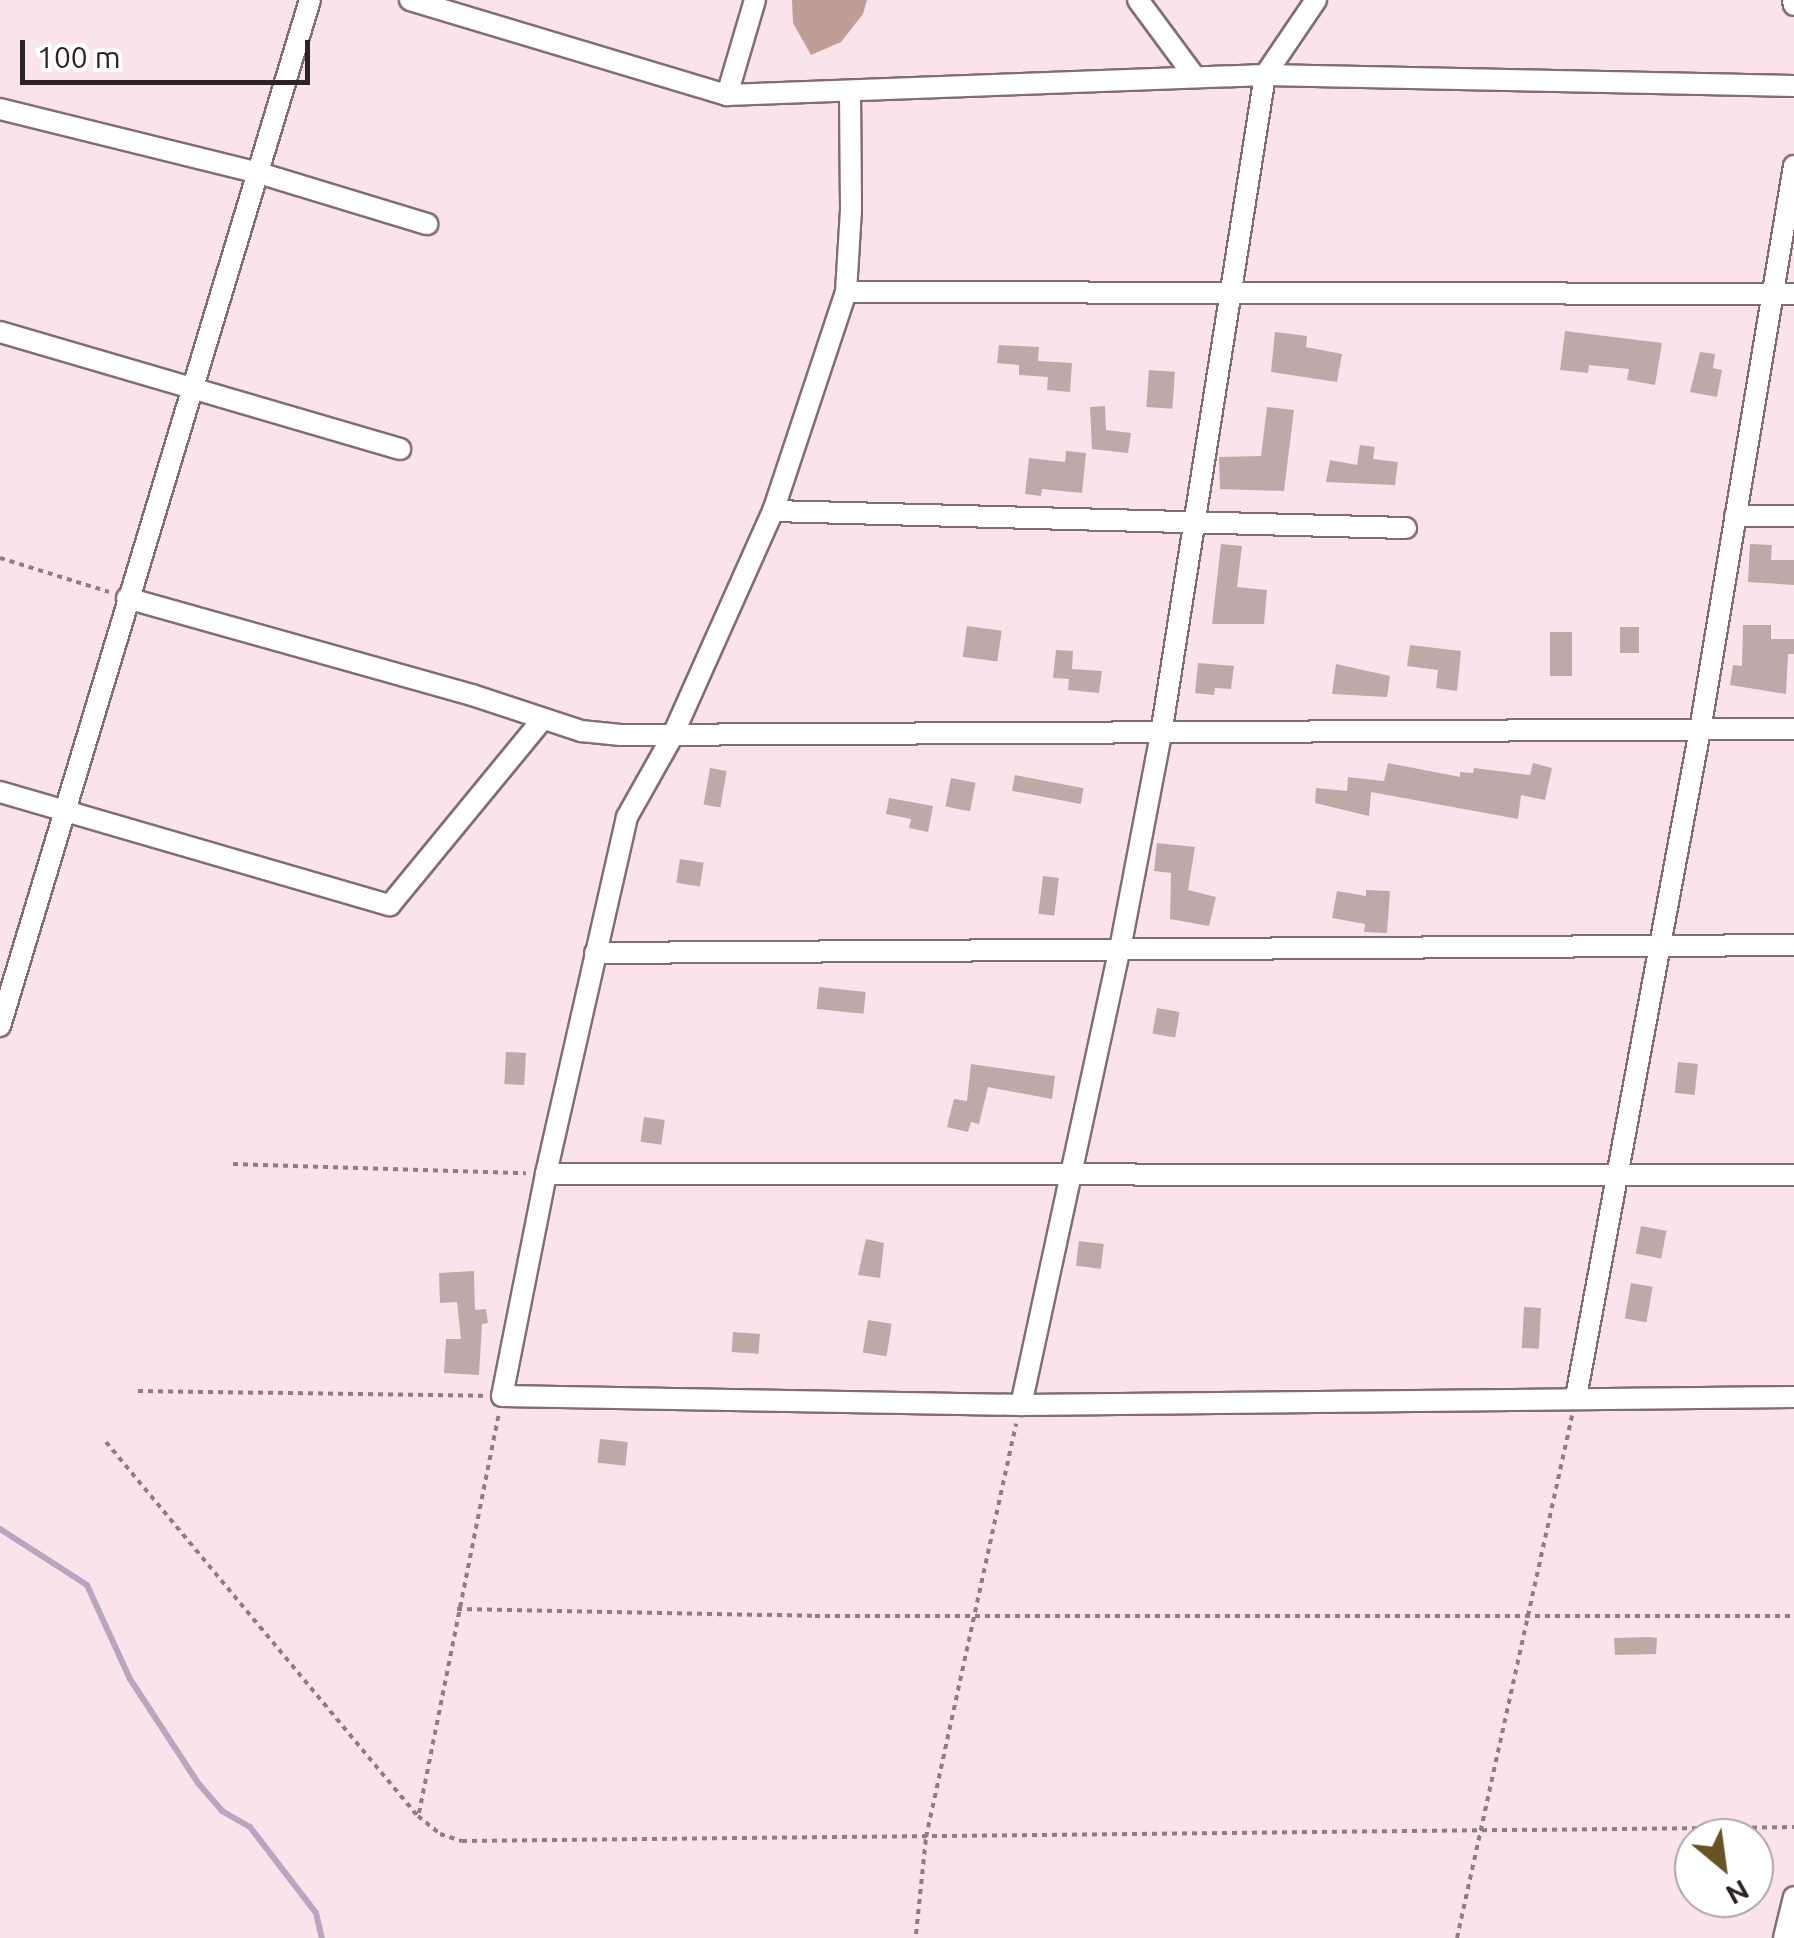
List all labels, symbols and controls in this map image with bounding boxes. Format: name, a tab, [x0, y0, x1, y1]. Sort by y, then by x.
scale bar	[25, 20, 315, 82]
text: 100 m	[37, 40, 121, 74]
north arrow	[1674, 1818, 1774, 1918]
text: N	[1721, 1874, 1754, 1912]

